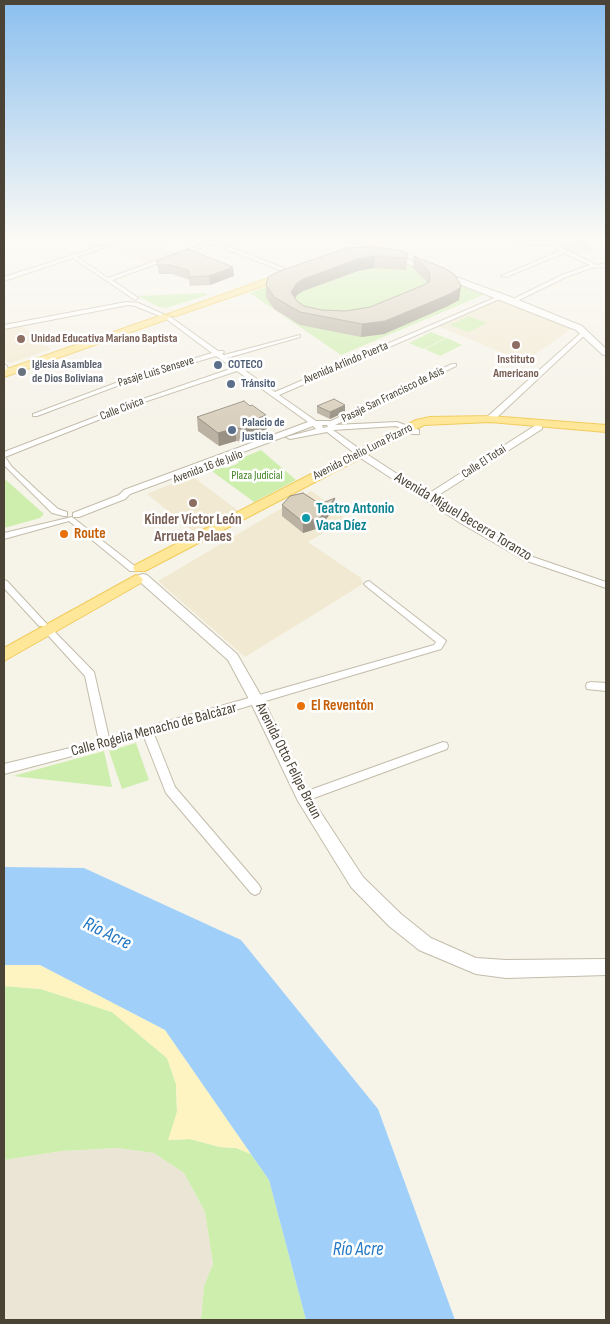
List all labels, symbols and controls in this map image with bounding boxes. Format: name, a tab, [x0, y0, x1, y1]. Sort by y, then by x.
place label: Unidad Educativa Mariano Baptista	[31, 332, 177, 346]
marker: Unidad Educativa Mariano Baptista	[15, 333, 27, 345]
street label: Avenida Arlindo Puerta	[302, 339, 390, 387]
marker: Instituto Americano	[510, 339, 522, 351]
place label: Instituto Americano	[493, 353, 539, 381]
street label: Pasaje Luis Senseve	[116, 354, 196, 390]
place label: Iglesia Asamblea de Dios Boliviana	[32, 358, 103, 386]
place label: COTECO	[228, 358, 263, 372]
marker: COTECO	[212, 359, 224, 371]
street label: Pasaje San Francisco de Asís	[339, 364, 447, 426]
marker: Iglesia Asamblea de Dios Boliviana	[16, 366, 28, 378]
place label: Tránsito	[241, 377, 276, 391]
marker: Tránsito	[225, 378, 237, 390]
street label: Calle Cívica	[98, 394, 146, 424]
place label: Palacio de Justicia	[242, 416, 285, 444]
street label: Avenida Chelio Luna Pizarro	[311, 421, 415, 483]
marker: Palacio de Justicia	[226, 424, 238, 436]
street label: Calle El Totai	[459, 442, 509, 482]
street label: Avenida 16 de Julio	[171, 447, 245, 487]
park label: Plaza Judicial	[231, 469, 283, 483]
street label: Avenida Miguel Becerra Toranzo	[391, 469, 535, 565]
marker: Kinder Víctor León Arrueta Pelaes	[187, 497, 199, 509]
place label: Teatro Antonio Vaca Díez	[316, 500, 394, 535]
place label: Kinder Víctor León Arrueta Pelaes	[144, 511, 242, 546]
marker: Teatro Antonio Vaca Díez	[300, 512, 312, 524]
place label: Route	[74, 525, 106, 543]
marker: Route	[58, 528, 70, 540]
place label: El Reventón	[311, 697, 374, 715]
street label: Calle Rogelia Menacho de Balcázar	[69, 699, 239, 761]
street label: Avenida Otto Felipe Braun	[251, 700, 325, 822]
marker: El Reventón	[295, 700, 307, 712]
water label: Río Acre	[79, 913, 135, 955]
water label: Río Acre	[333, 1239, 383, 1261]

